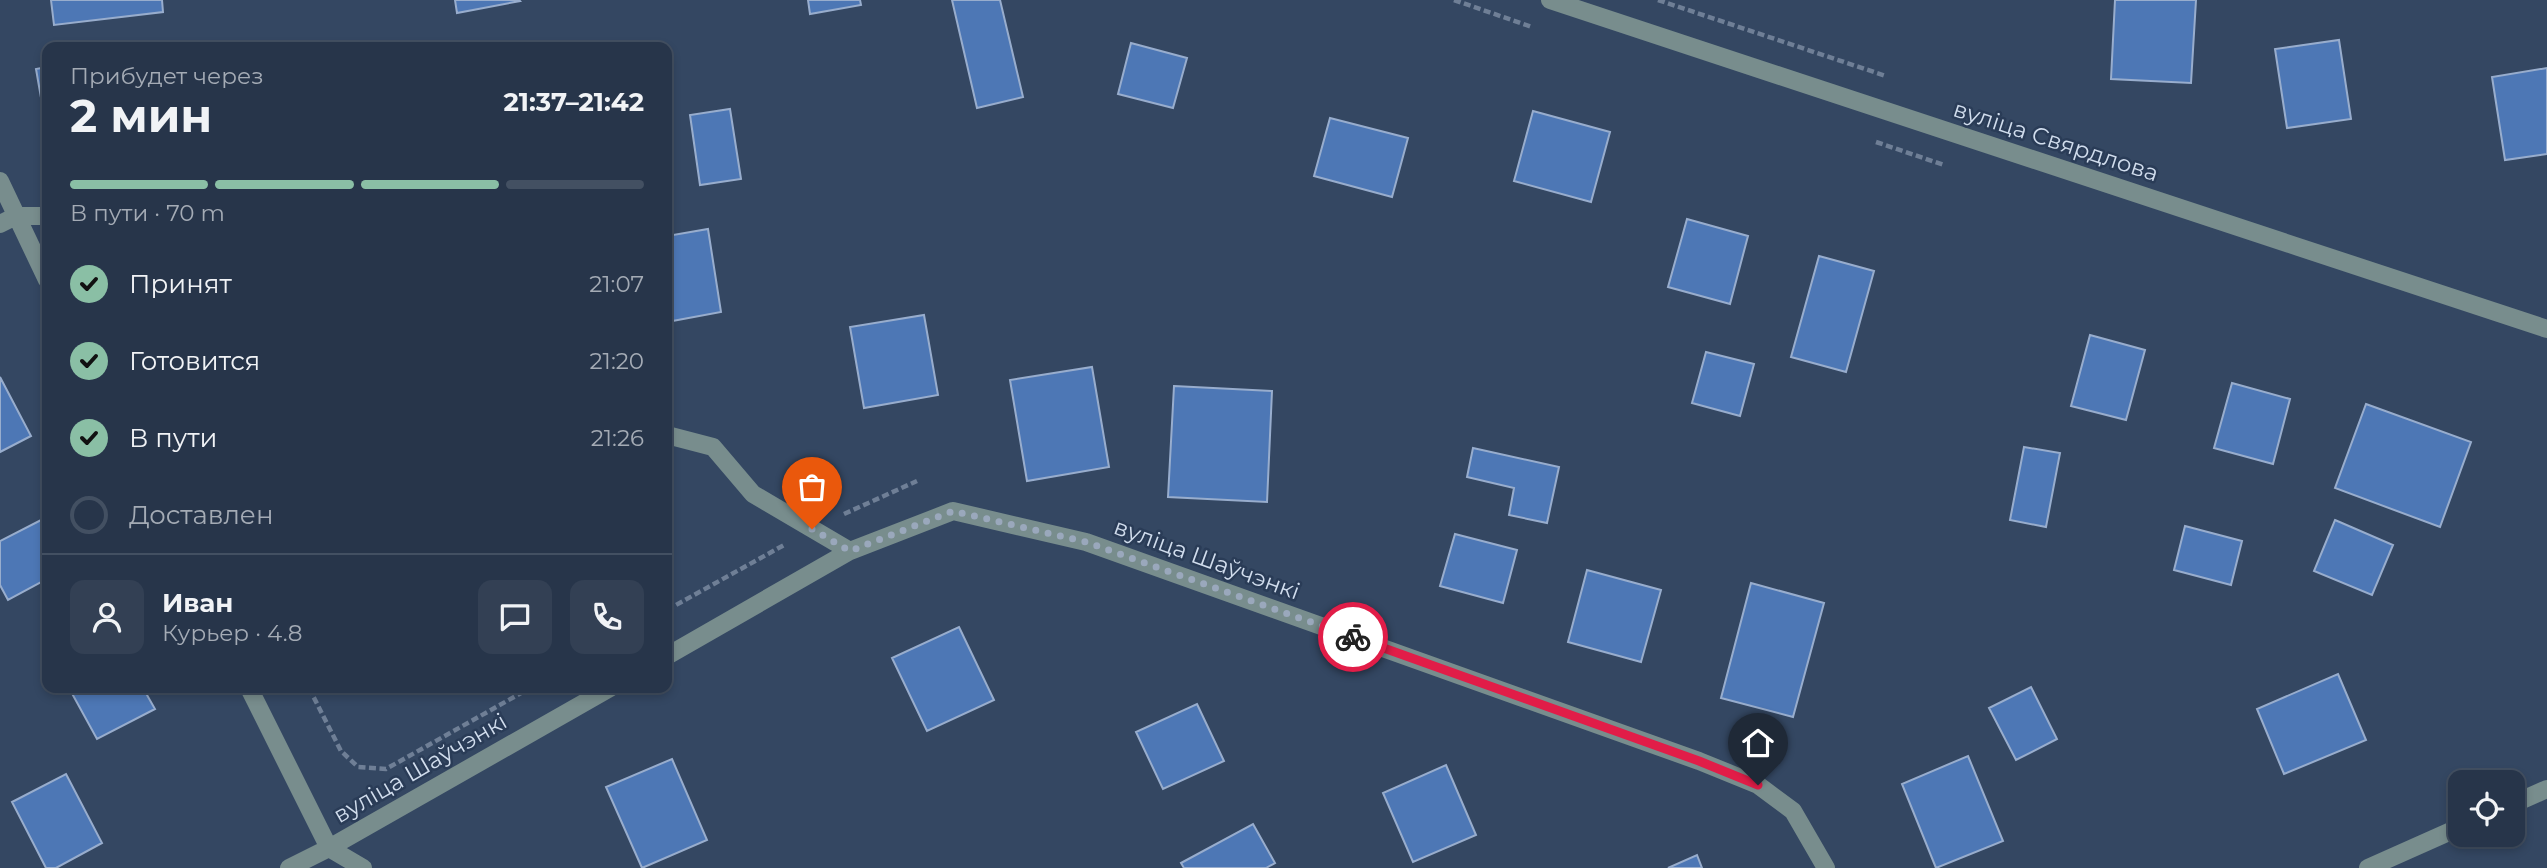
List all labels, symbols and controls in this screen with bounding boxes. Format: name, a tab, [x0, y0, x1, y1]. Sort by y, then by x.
text: Прибудет через	[70, 62, 264, 90]
text: 21:37–21:42	[503, 86, 644, 118]
text: 2 мин	[70, 87, 212, 144]
street label: вуліца Свярдлова	[1950, 95, 2162, 187]
text: В пути · 70 m	[70, 199, 225, 227]
icon: check	[70, 265, 108, 303]
text: Принят	[129, 268, 232, 300]
text: 21:07	[589, 270, 644, 298]
icon: check	[70, 342, 108, 380]
text: Готовится	[129, 345, 260, 377]
text: 21:20	[590, 347, 644, 375]
icon: check	[70, 419, 108, 457]
text: В пути	[129, 422, 218, 454]
text: 21:26	[591, 424, 644, 452]
pin	[782, 457, 842, 529]
icon: bag	[793, 468, 831, 506]
text: Доставлен	[129, 499, 274, 531]
street label: вуліца Шаўчэнкі	[1110, 512, 1304, 606]
button: person	[70, 580, 144, 654]
button: chat	[478, 580, 552, 654]
button: phone	[570, 580, 644, 654]
text: Иван	[162, 587, 233, 619]
courier	[1318, 602, 1388, 672]
icon: bike	[1334, 618, 1372, 656]
text: Курьер · 4.8	[162, 619, 302, 647]
street label: вуліца Шаўчэнкі	[328, 707, 512, 829]
pin	[1728, 713, 1788, 785]
icon: home	[1739, 724, 1777, 762]
map controls	[2448, 770, 2525, 847]
button: locate	[2448, 770, 2525, 847]

